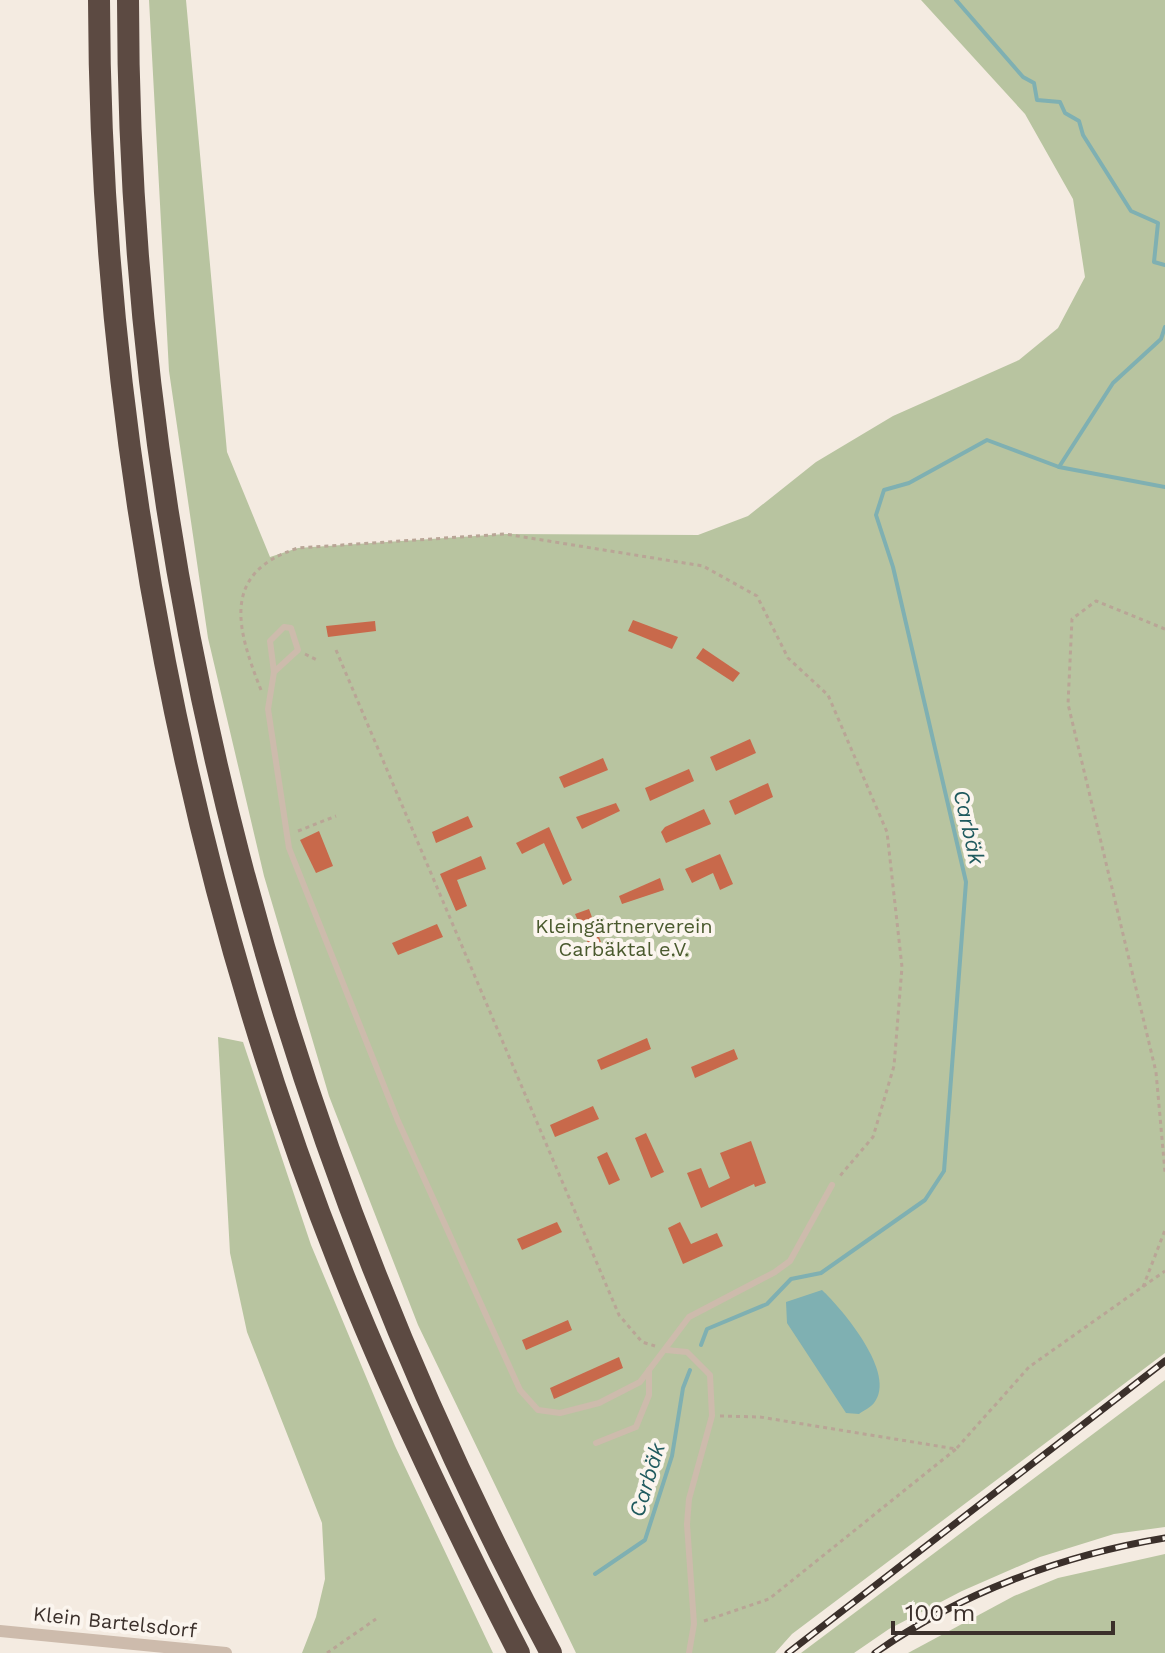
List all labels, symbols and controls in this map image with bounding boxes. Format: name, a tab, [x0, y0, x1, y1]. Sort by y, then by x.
water label: Carbäk	[948, 787, 990, 868]
park label: Kleingärtnerverein Carbäktal e.V.	[535, 914, 713, 961]
water label: Carbäk	[624, 1439, 670, 1520]
scale bar	[893, 1585, 1113, 1635]
text: 100 m	[905, 1599, 975, 1627]
street label: Klein Bartelsdorf	[32, 1601, 198, 1643]

